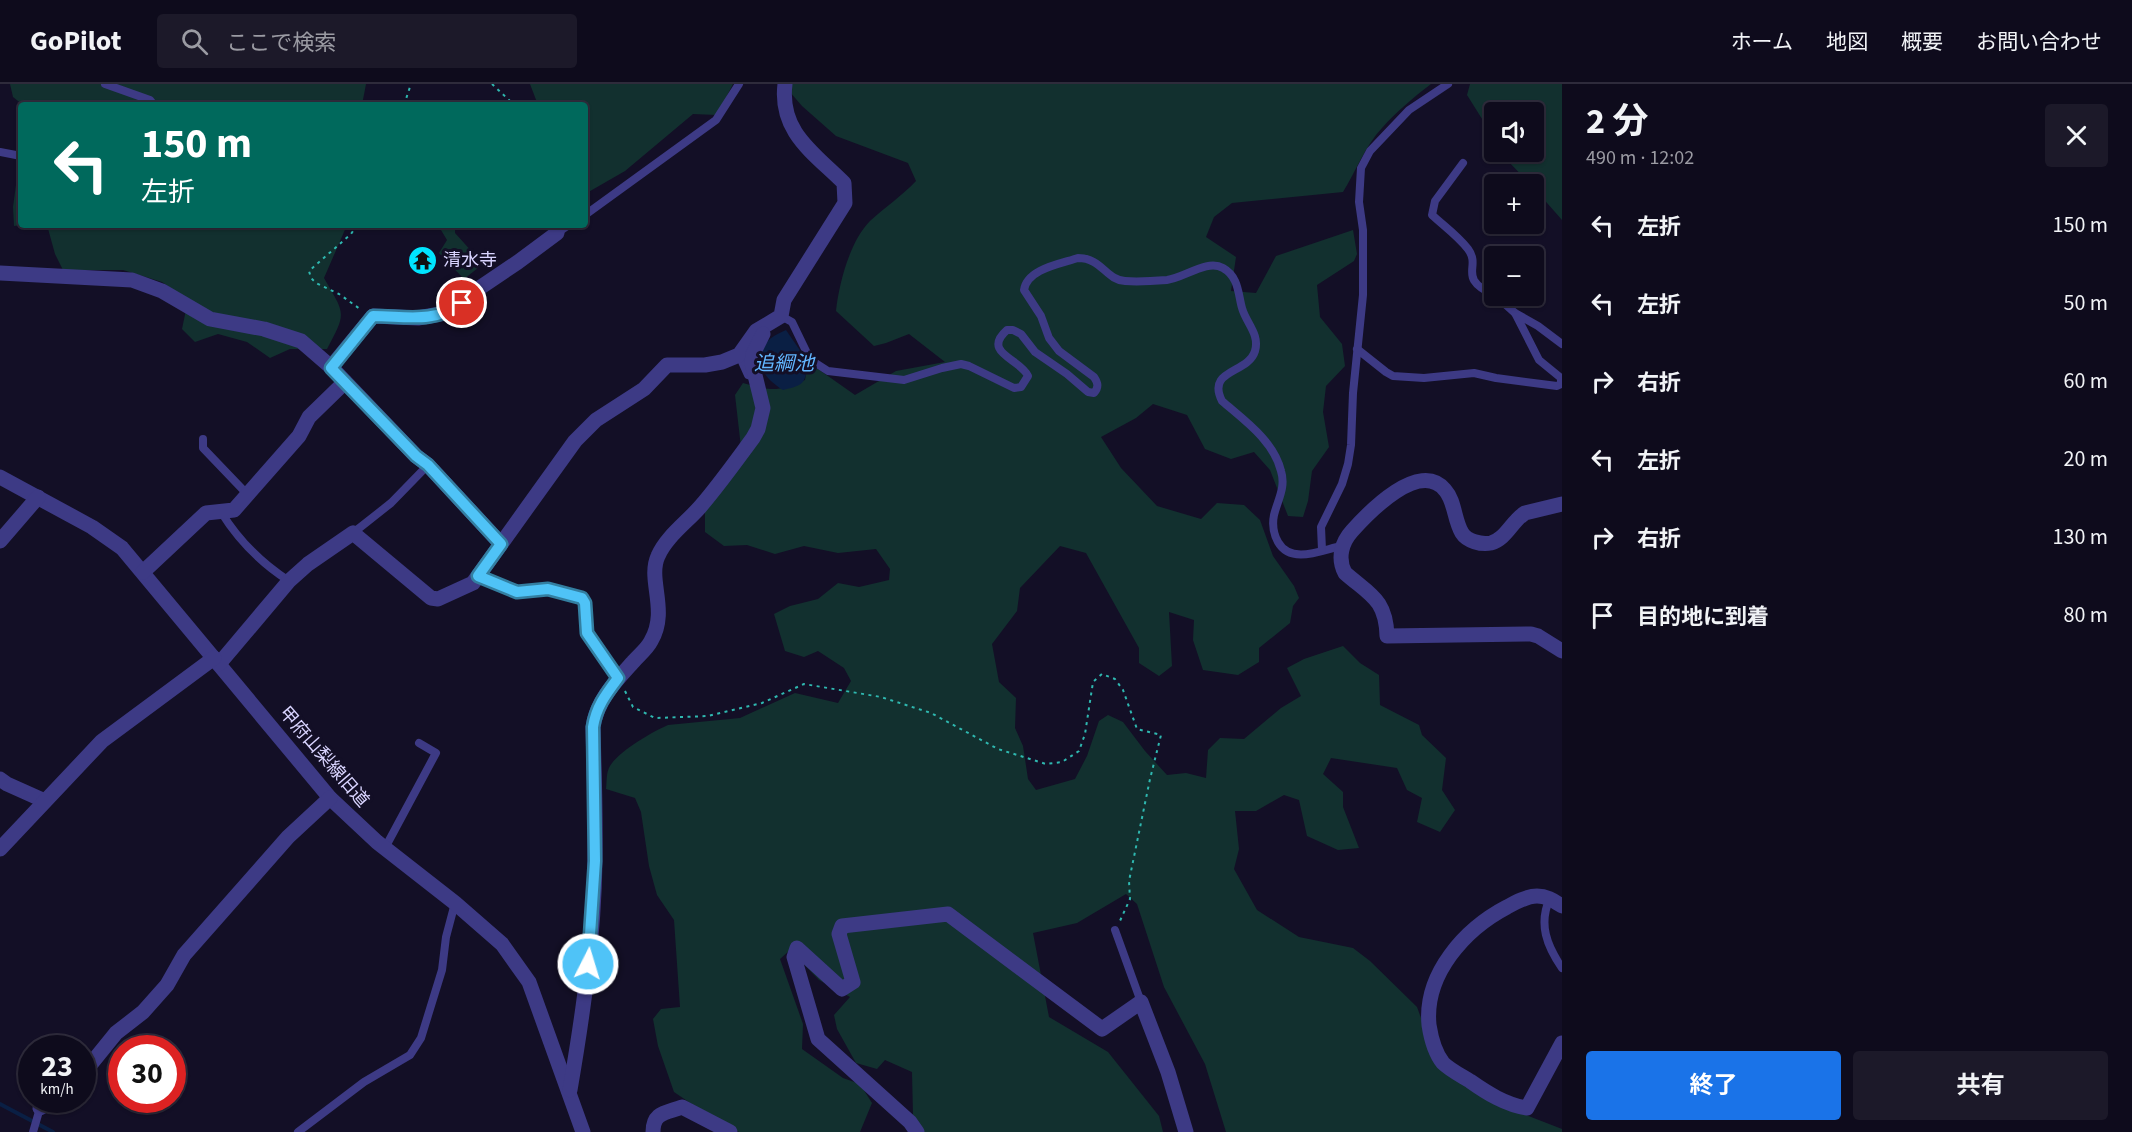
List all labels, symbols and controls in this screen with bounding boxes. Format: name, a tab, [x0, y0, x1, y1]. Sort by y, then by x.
search box	[157, 14, 577, 68]
text: GoPilot	[30, 21, 121, 61]
icon: search	[178, 25, 211, 58]
text: ここで検索	[226, 27, 336, 59]
text: ホーム	[1731, 27, 1793, 57]
text: 地図	[1826, 27, 1868, 57]
text: 概要	[1901, 27, 1943, 57]
text: お問い合わせ	[1976, 27, 2102, 57]
text: 2 分	[1586, 96, 1648, 147]
map controls	[1484, 102, 1544, 306]
button: sound	[1484, 102, 1544, 162]
button: close	[2045, 104, 2108, 167]
text: 150 m	[141, 114, 252, 174]
icon: left	[42, 126, 120, 204]
text: 490 m · 12:02	[1586, 144, 1694, 172]
text: 左折	[141, 173, 195, 212]
button: +	[1484, 174, 1544, 234]
icon: left	[1586, 209, 1619, 242]
text: 150 m	[2053, 209, 2108, 241]
text: 左折	[1637, 211, 1681, 243]
temple icon: 清水寺	[406, 244, 438, 276]
button: −	[1484, 246, 1544, 306]
place label: 清水寺	[443, 248, 497, 273]
pin	[436, 277, 487, 328]
icon: arrive	[445, 286, 478, 319]
icon: left	[1586, 287, 1619, 320]
text: 50 m	[2063, 287, 2108, 319]
text: 左折	[1637, 289, 1681, 321]
water label: 追綱池	[754, 350, 816, 378]
icon: right	[1586, 365, 1619, 398]
text: 60 m	[2063, 365, 2108, 397]
text: 右折	[1637, 367, 1681, 399]
icon: left	[1586, 443, 1619, 476]
text: 20 m	[2063, 443, 2108, 475]
text: 左折	[1637, 445, 1681, 477]
icon: right	[1586, 521, 1619, 554]
text: 130 m	[2053, 521, 2108, 553]
text: 右折	[1637, 523, 1681, 555]
icon: arrive	[1586, 599, 1619, 632]
text: 80 m	[2063, 599, 2108, 631]
text: 目的地に到着	[1637, 601, 1769, 633]
street label: 甲府山梨線旧道	[273, 701, 375, 813]
position arrow	[556, 932, 620, 996]
speed limit sign: 30	[108, 1035, 186, 1113]
text: 23	[41, 1045, 73, 1088]
button: 終了	[1586, 1051, 1841, 1120]
button: 共有	[1853, 1051, 2108, 1120]
text: km/h	[40, 1079, 74, 1100]

